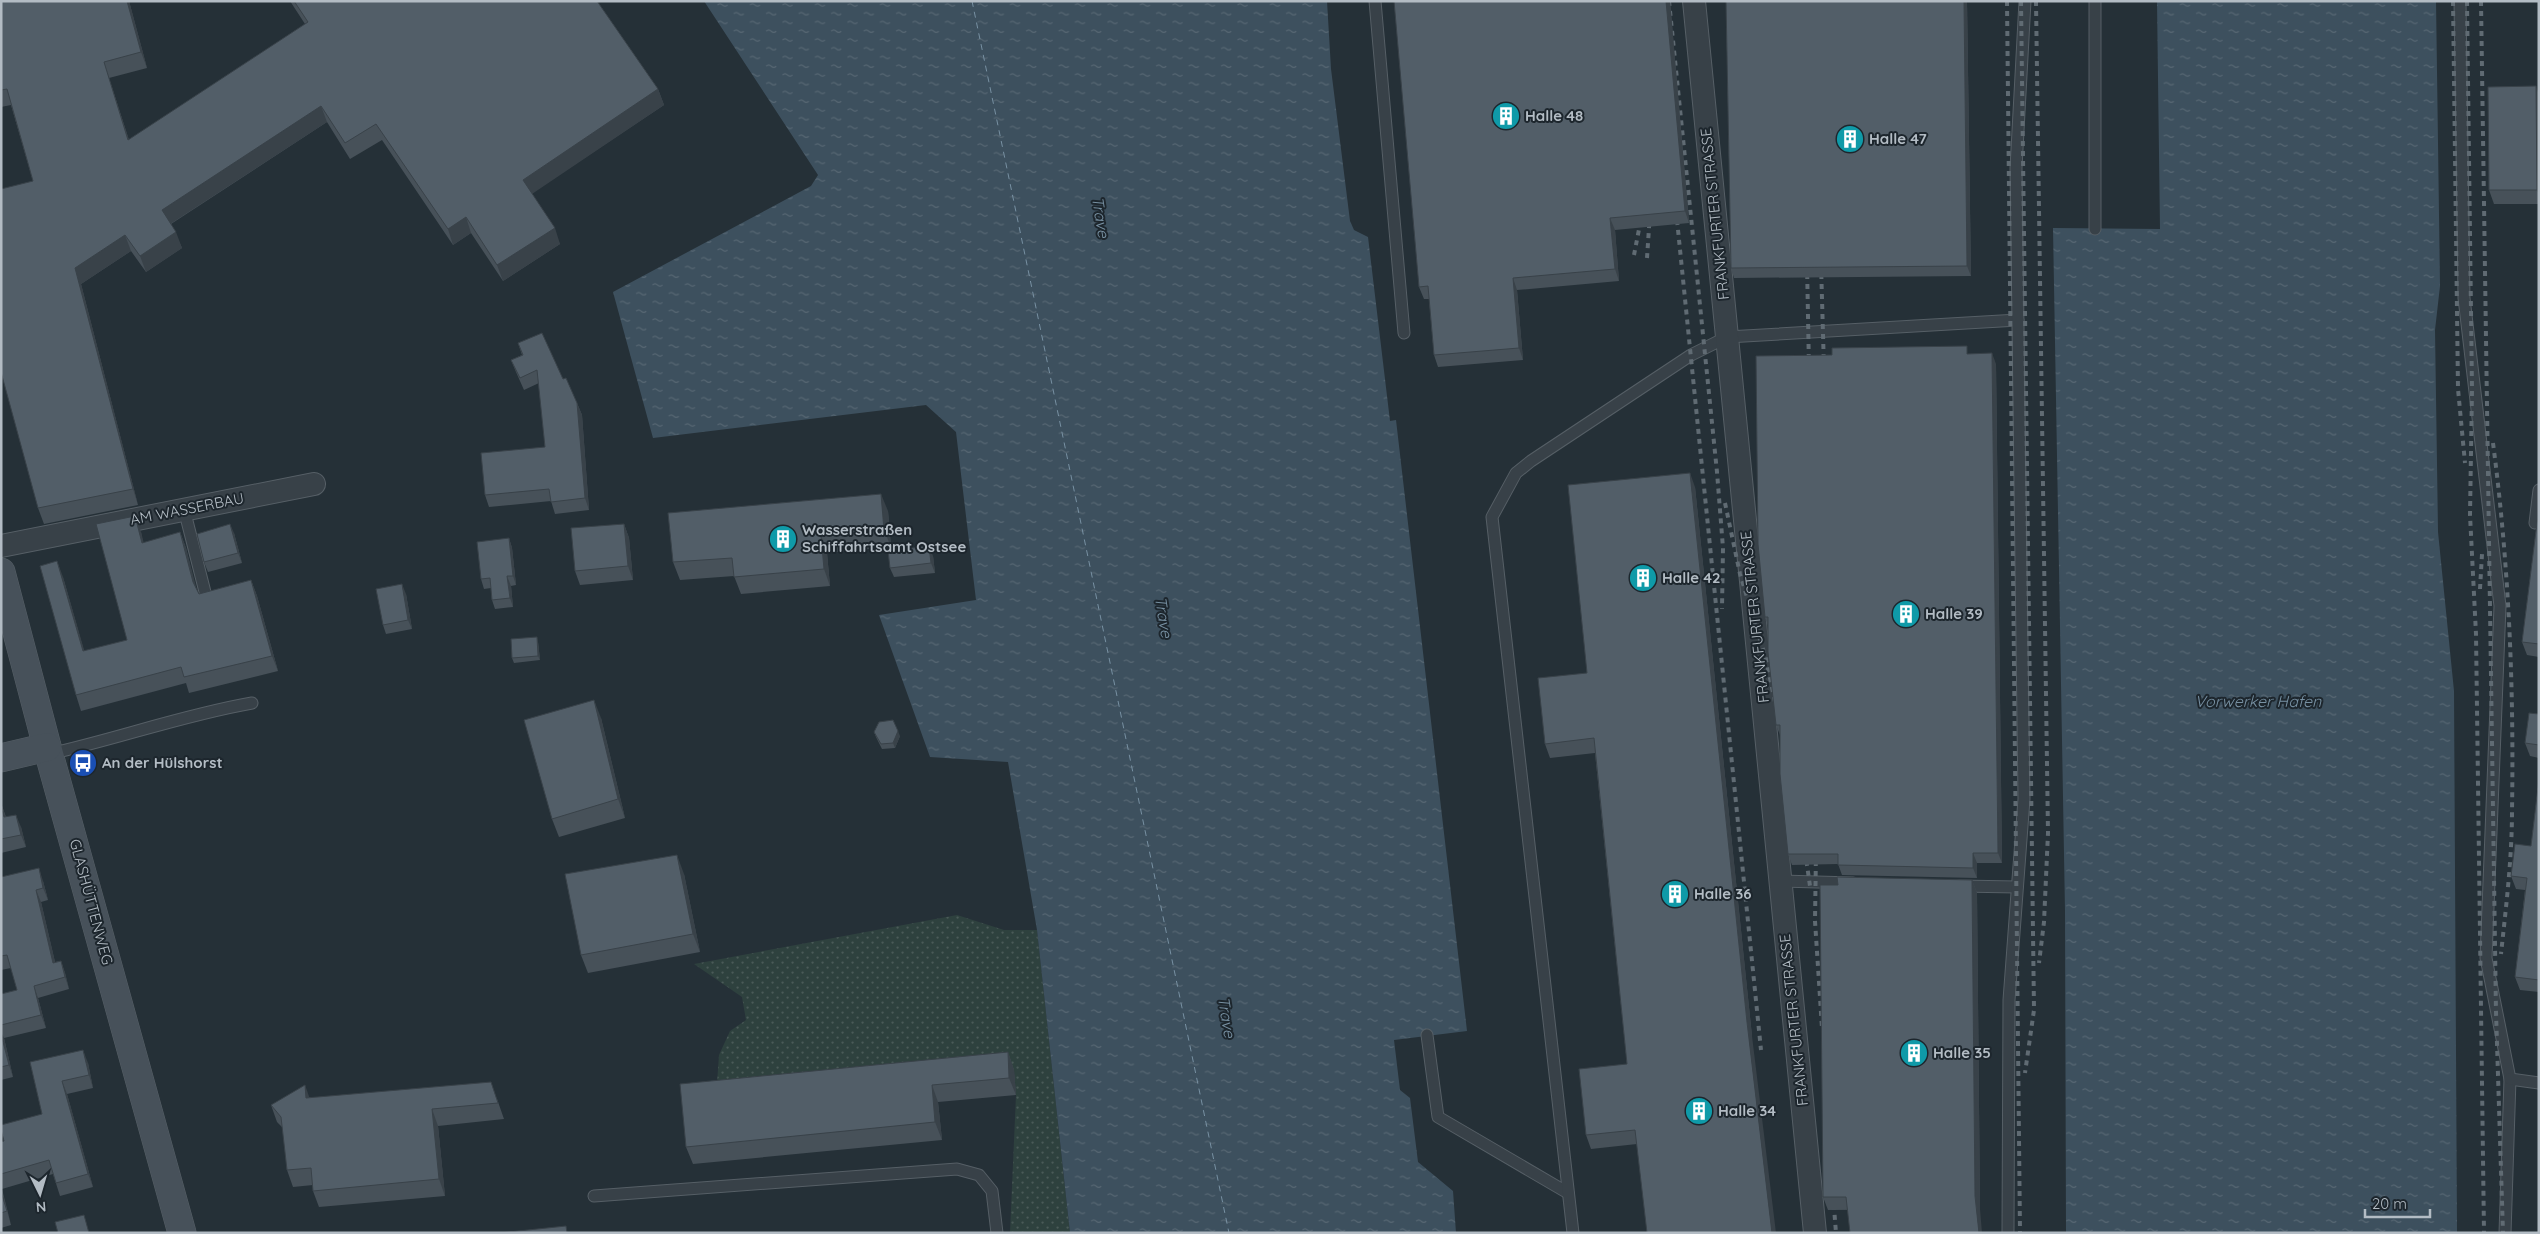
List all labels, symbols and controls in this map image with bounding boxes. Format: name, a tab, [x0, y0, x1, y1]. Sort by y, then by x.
building icon: Halle 48	[1491, 101, 1521, 131]
place label: Halle 48	[1525, 106, 1583, 125]
building icon: Halle 47	[1835, 124, 1865, 154]
street label: FRANKFURTER STRASSE	[1696, 127, 1733, 301]
place label: Halle 47	[1869, 129, 1927, 148]
water label: Trave	[1088, 195, 1114, 240]
street label: AM WASSERBAU	[128, 488, 245, 529]
place label: Wasserstraßen Schiffahrtsamt Ostsee	[802, 520, 966, 556]
building icon: Wasserstraßen Schiffahrtsamt Ostsee	[768, 524, 798, 554]
street label: FRANKFURTER STRASSE	[1736, 530, 1773, 704]
building icon: Halle 42	[1628, 563, 1658, 593]
place label: Halle 42	[1662, 568, 1721, 587]
water label: Trave	[1151, 595, 1177, 640]
building icon: Halle 39	[1891, 599, 1921, 629]
place label: Halle 39	[1925, 604, 1983, 623]
water label: Vorwerker Hafen	[2195, 691, 2322, 711]
bus stop icon: An der Hülshorst	[68, 748, 98, 778]
place label: An der Hülshorst	[102, 753, 223, 772]
street label: GLASHÜTTENWEG	[66, 837, 117, 967]
building icon: Halle 36	[1660, 879, 1690, 909]
place label: Halle 36	[1694, 884, 1752, 903]
street label: FRANKFURTER STRASSE	[1775, 933, 1812, 1107]
water label: Trave	[1214, 995, 1240, 1040]
building icon: Halle 35	[1899, 1038, 1929, 1068]
place label: Halle 35	[1933, 1043, 1991, 1062]
building icon: Halle 34	[1684, 1096, 1714, 1126]
place label: Halle 34	[1718, 1101, 1776, 1120]
north arrow	[15, 1169, 65, 1219]
scale bar	[2365, 1186, 2430, 1218]
text: 20 m	[2372, 1194, 2407, 1213]
text: N	[35, 1198, 47, 1216]

